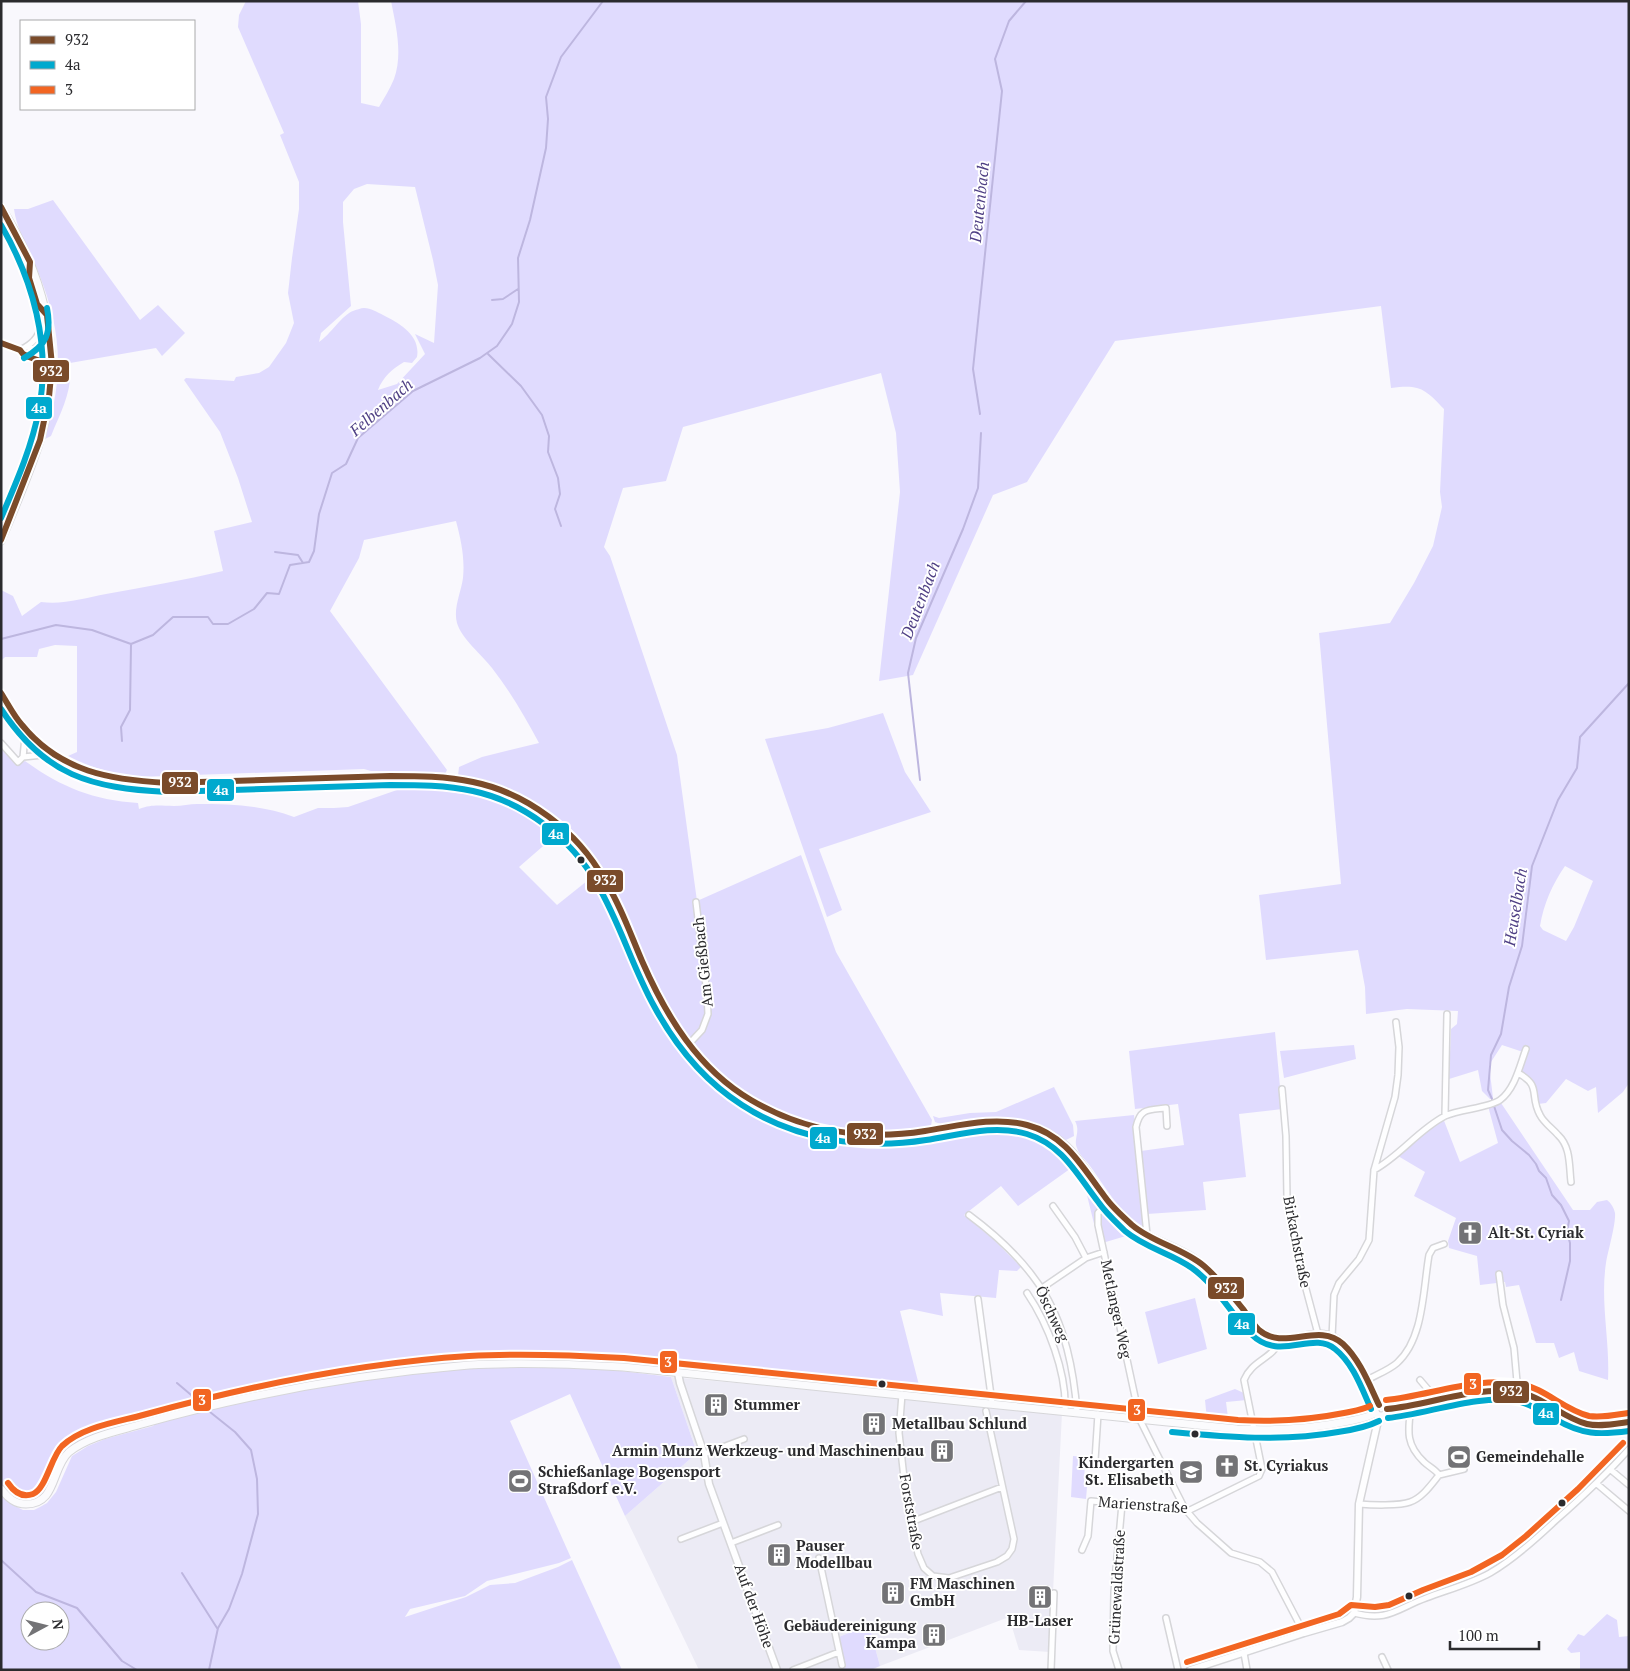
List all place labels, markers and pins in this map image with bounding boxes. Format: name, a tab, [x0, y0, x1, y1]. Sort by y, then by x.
unlabelled marker	[576, 855, 586, 865]
church icon: Alt-St. Cyriak	[1457, 1220, 1483, 1246]
place label: Alt-St. Cyriak	[1488, 1222, 1584, 1242]
unlabelled marker	[877, 1379, 887, 1389]
building icon: Stummer	[703, 1392, 729, 1418]
place label: Stummer	[734, 1394, 800, 1414]
building icon: Metallbau Schlund	[861, 1411, 887, 1437]
place label: Metallbau Schlund	[892, 1413, 1027, 1433]
unlabelled marker	[1190, 1429, 1200, 1439]
building icon: Armin Munz Werkzeug- und Maschinenbau	[929, 1438, 955, 1464]
place label: Armin Munz Werkzeug- und Maschinenbau	[612, 1440, 925, 1460]
sports icon: Gemeindehalle	[1446, 1444, 1472, 1470]
place label: Gemeindehalle	[1476, 1446, 1584, 1466]
place label: Kindergarten St. Elisabeth	[1078, 1452, 1174, 1489]
church icon: St. Cyriakus	[1214, 1453, 1240, 1479]
place label: St. Cyriakus	[1244, 1455, 1329, 1475]
school or university icon: Kindergarten St. Elisabeth	[1178, 1459, 1204, 1485]
place label: Schießanlage Bogensport Straßdorf e.V.	[538, 1461, 721, 1498]
sports icon: Schießanlage Bogensport Straßdorf e.V.	[507, 1468, 533, 1494]
unlabelled marker	[1557, 1498, 1567, 1508]
place label: Pauser Modellbau	[796, 1535, 873, 1572]
building icon: Pauser Modellbau	[766, 1542, 792, 1568]
place label: FM Maschinen GmbH	[910, 1573, 1015, 1610]
building icon: FM Maschinen GmbH	[880, 1580, 906, 1606]
building icon: HB-Laser	[1027, 1584, 1053, 1610]
unlabelled marker	[1404, 1591, 1414, 1601]
place label: HB-Laser	[1007, 1610, 1073, 1630]
place label: Gebäudereinigung Kampa	[784, 1615, 917, 1652]
building icon: Gebäudereinigung Kampa	[921, 1622, 947, 1648]

